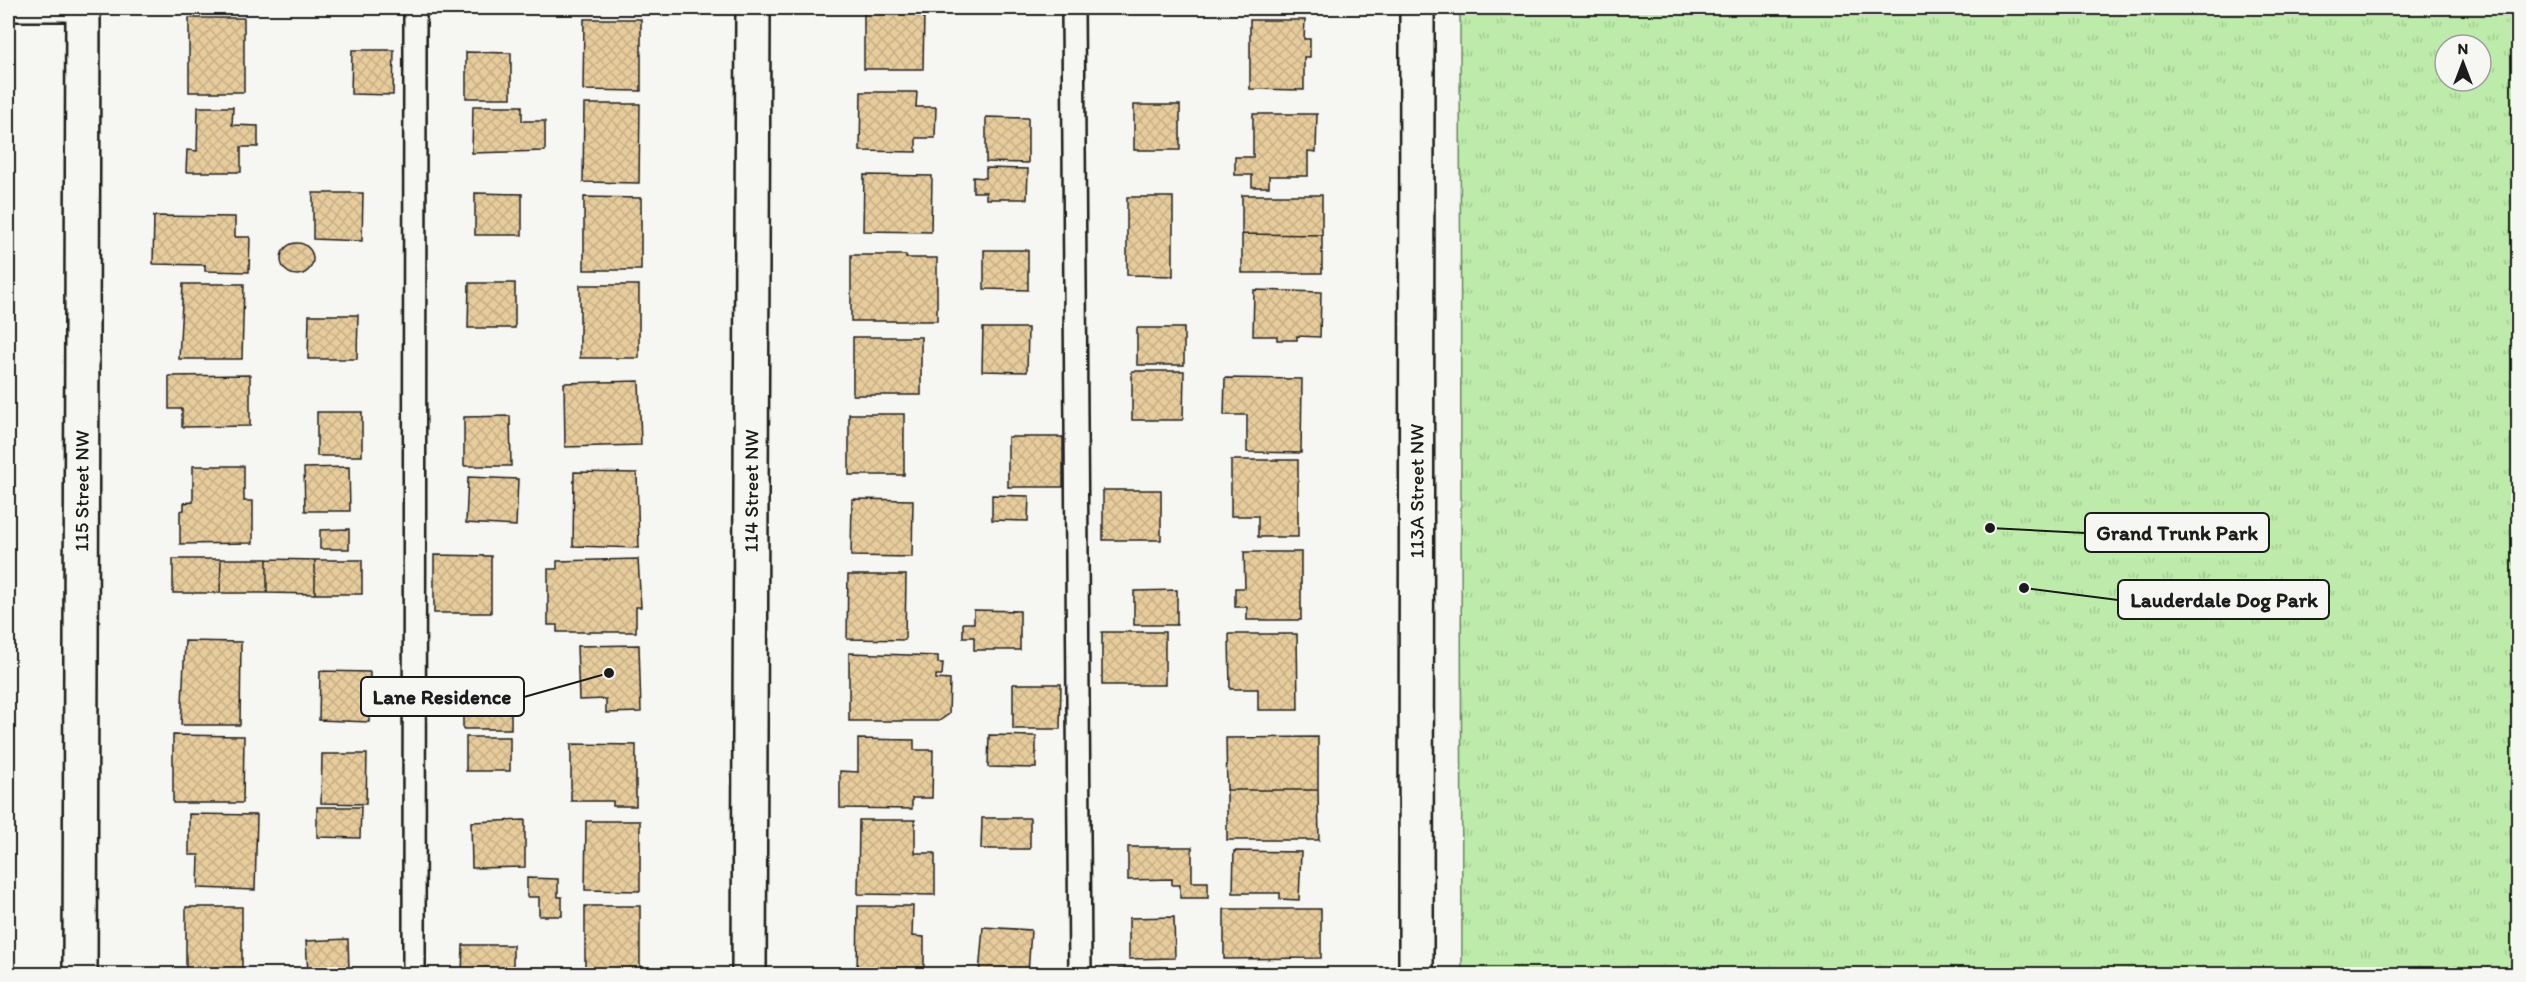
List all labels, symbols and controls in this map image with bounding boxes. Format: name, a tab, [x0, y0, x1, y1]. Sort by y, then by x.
north arrow	[2433, 33, 2493, 93]
text: N	[2458, 39, 2468, 58]
street label: 113A Street NW	[1404, 424, 1429, 558]
street label: 114 Street NW	[739, 429, 763, 553]
street label: 115 Street NW	[69, 430, 94, 552]
callout: Grand Trunk Park	[2085, 513, 2269, 552]
text: Grand Trunk Park	[2096, 520, 2258, 545]
callout: Lauderdale Dog Park	[2118, 580, 2329, 619]
text: Lauderdale Dog Park	[2130, 587, 2319, 613]
callout: Lane Residence	[361, 677, 524, 716]
text: Lane Residence	[373, 684, 511, 709]

